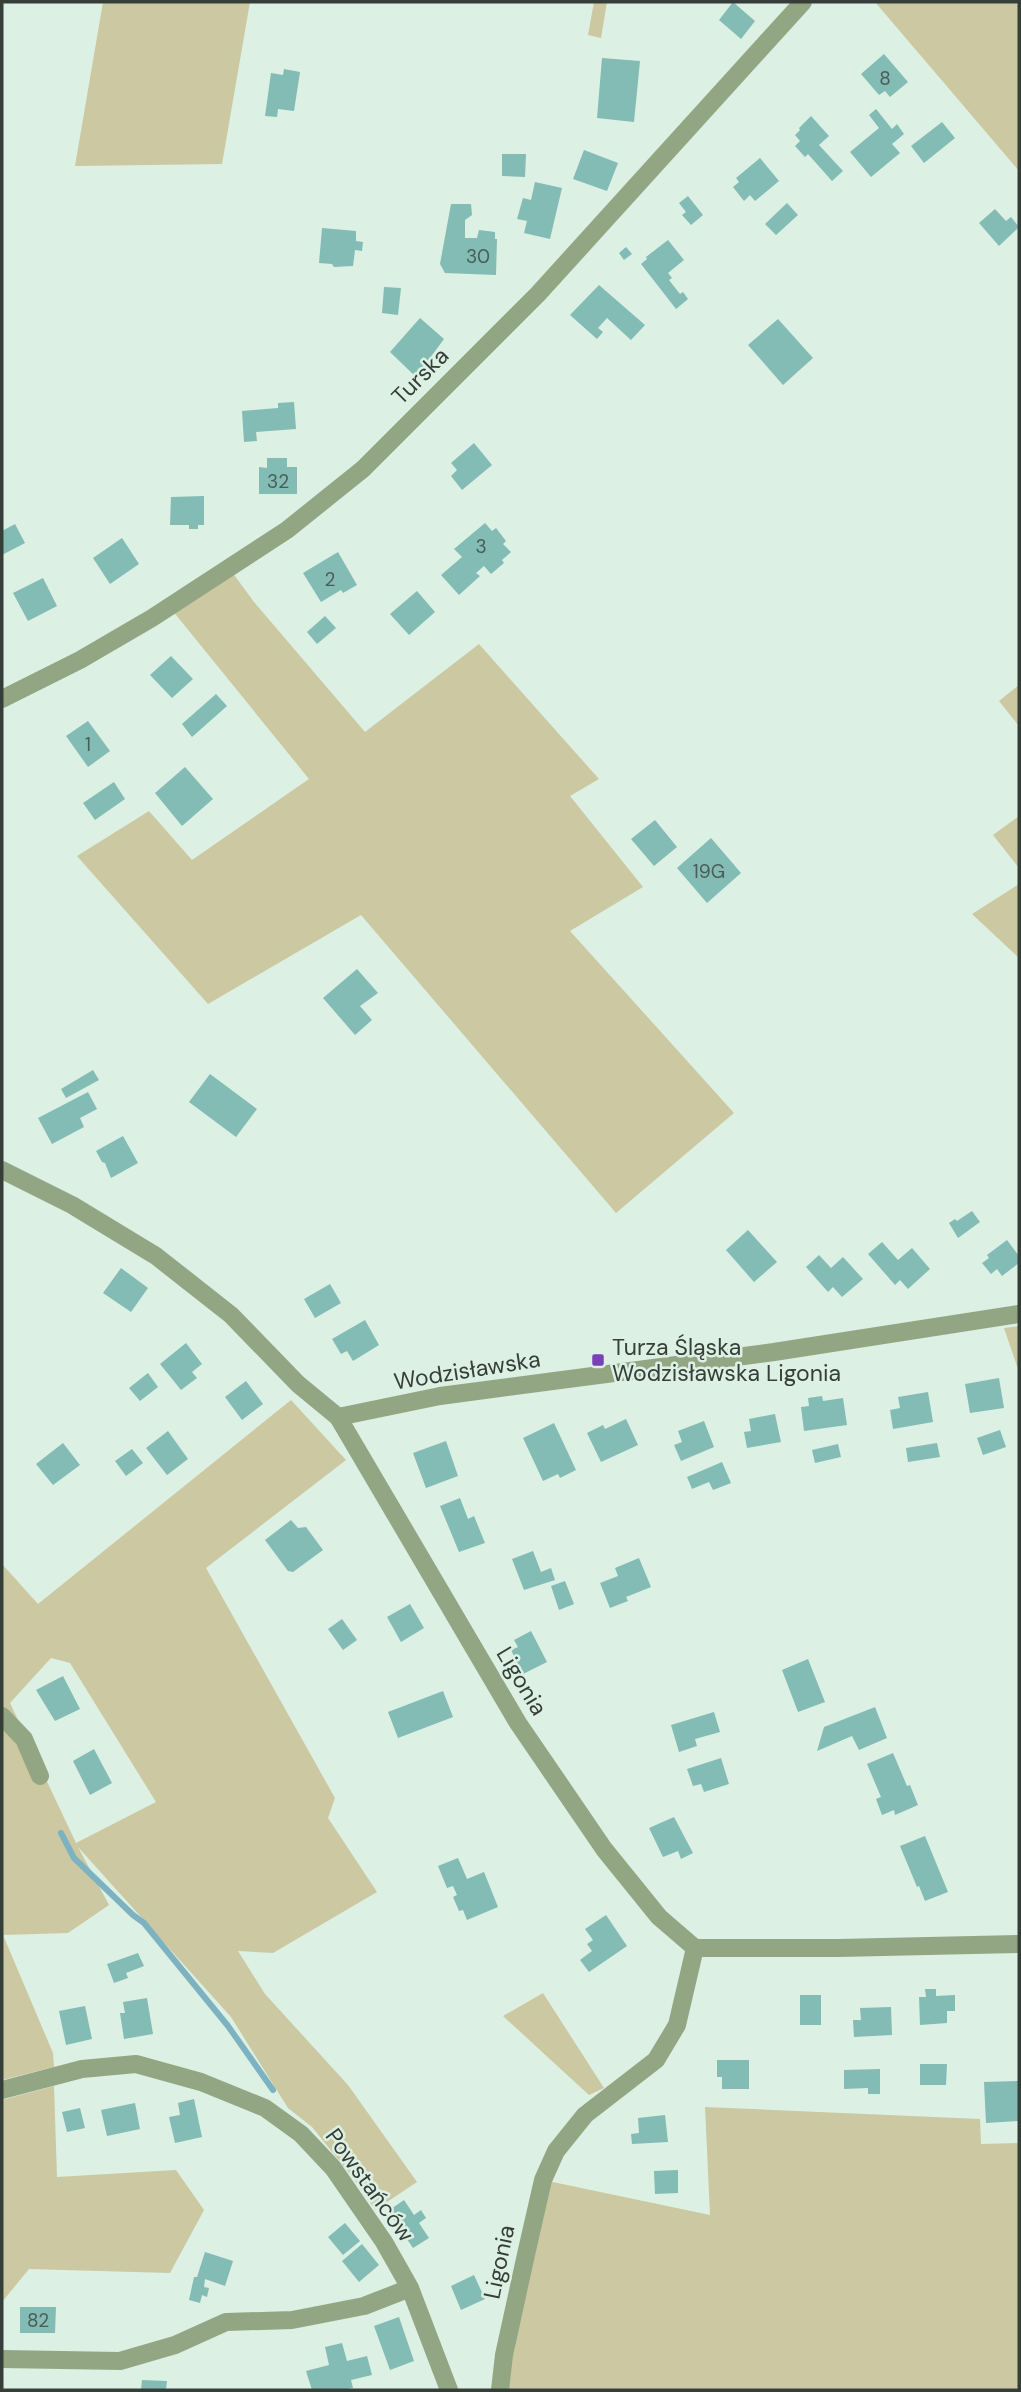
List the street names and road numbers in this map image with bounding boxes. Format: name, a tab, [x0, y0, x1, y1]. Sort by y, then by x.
street label: Turska	[385, 341, 455, 411]
street label: Wodzisławska	[392, 1344, 542, 1396]
street label: Ligonia	[490, 1641, 554, 1721]
street label: Powstańców	[319, 2122, 421, 2248]
street label: Ligonia	[477, 2222, 521, 2302]

